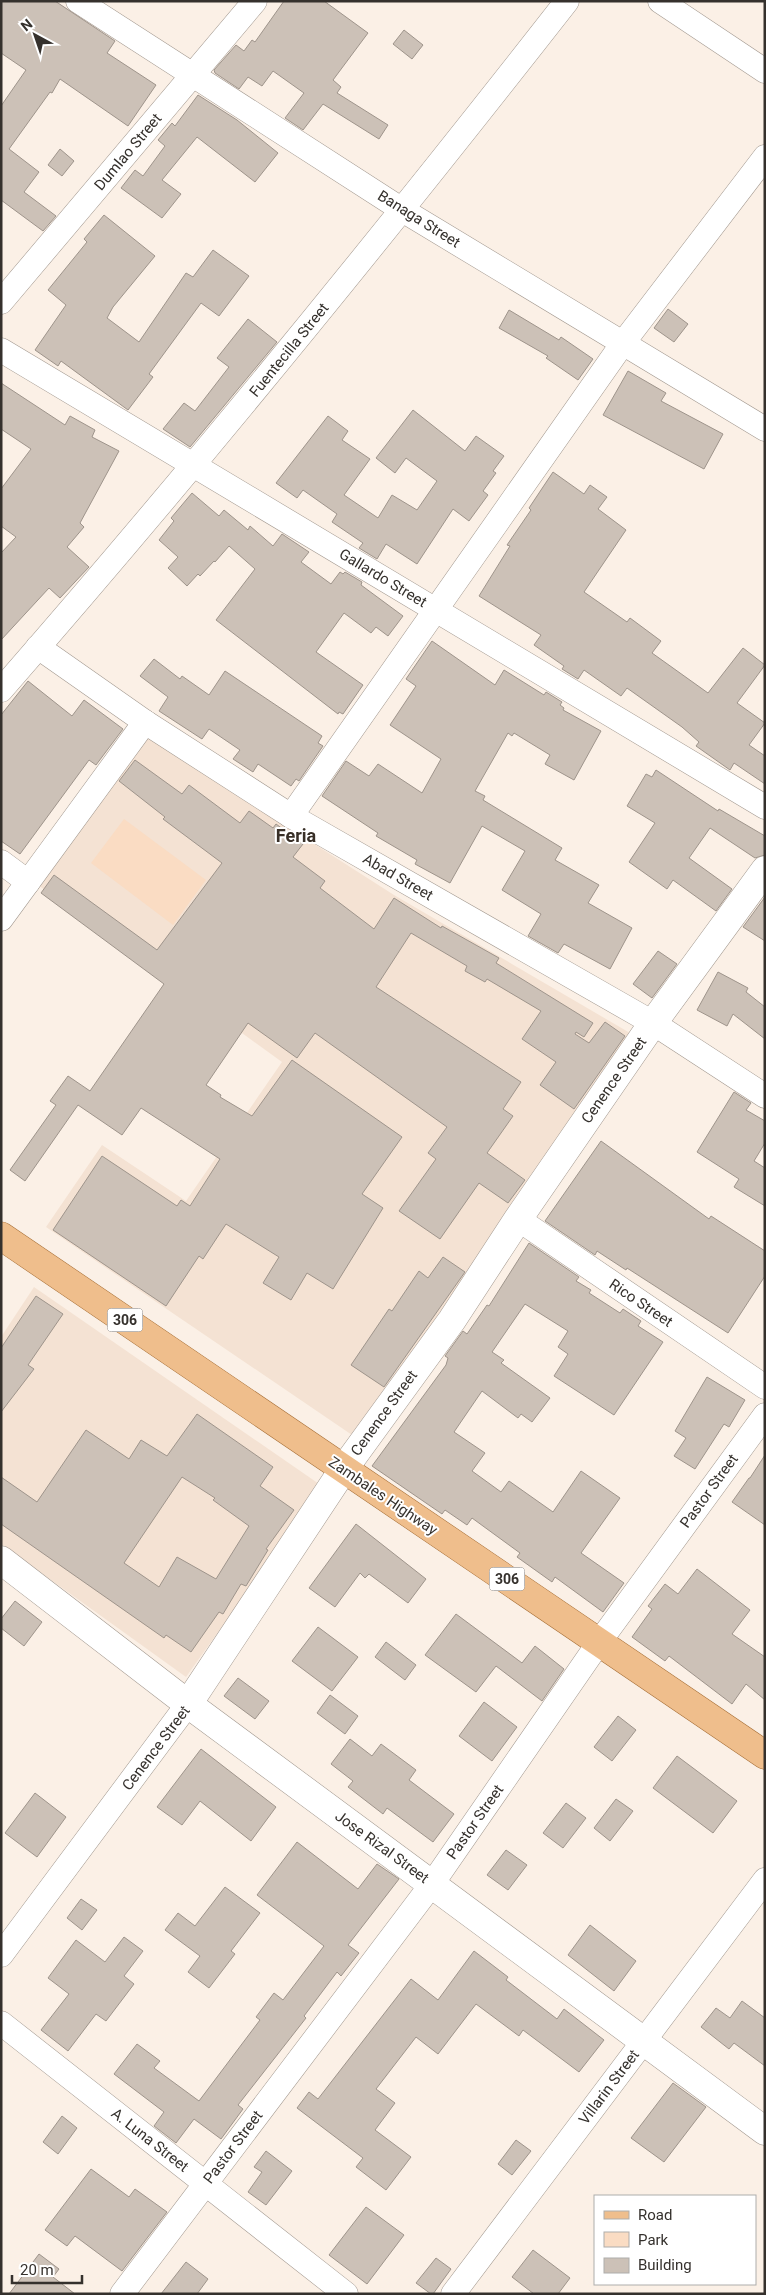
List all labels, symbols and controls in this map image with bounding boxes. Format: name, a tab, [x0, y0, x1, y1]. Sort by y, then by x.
north arrow	[10, 10, 60, 60]
text: N	[18, 16, 36, 34]
street label: Dumlao Street	[91, 110, 165, 194]
street label: Banaga Street	[374, 187, 464, 252]
street label: Fuentecilla Street	[246, 299, 332, 401]
street label: Gallardo Street	[336, 545, 430, 611]
district label: Feria	[276, 825, 317, 846]
street label: Abad Street	[360, 850, 436, 904]
street label: Cenence Street	[578, 1033, 650, 1127]
street label: Rico Street	[606, 1275, 676, 1331]
road number: 306	[108, 1308, 142, 1332]
street label: Cenence Street	[347, 1367, 421, 1459]
street label: Pastor Street	[676, 1450, 742, 1531]
street label: Zambales Highway	[325, 1453, 441, 1539]
road number: 306	[490, 1568, 524, 1590]
street label: Cenence Street	[118, 1702, 194, 1794]
street label: Pastor Street	[443, 1781, 507, 1863]
street label: Jose Rizal Street	[332, 1807, 433, 1887]
street label: Villarin Street	[575, 2046, 643, 2128]
street label: A. Luna Street	[108, 2104, 192, 2176]
street label: Pastor Street	[200, 2107, 266, 2187]
legend	[594, 2195, 756, 2285]
text: Road	[638, 2206, 672, 2224]
text: Park	[638, 2231, 669, 2249]
scale bar	[12, 2252, 82, 2284]
text: Building	[638, 2256, 692, 2274]
text: 20 m	[20, 2261, 54, 2279]

